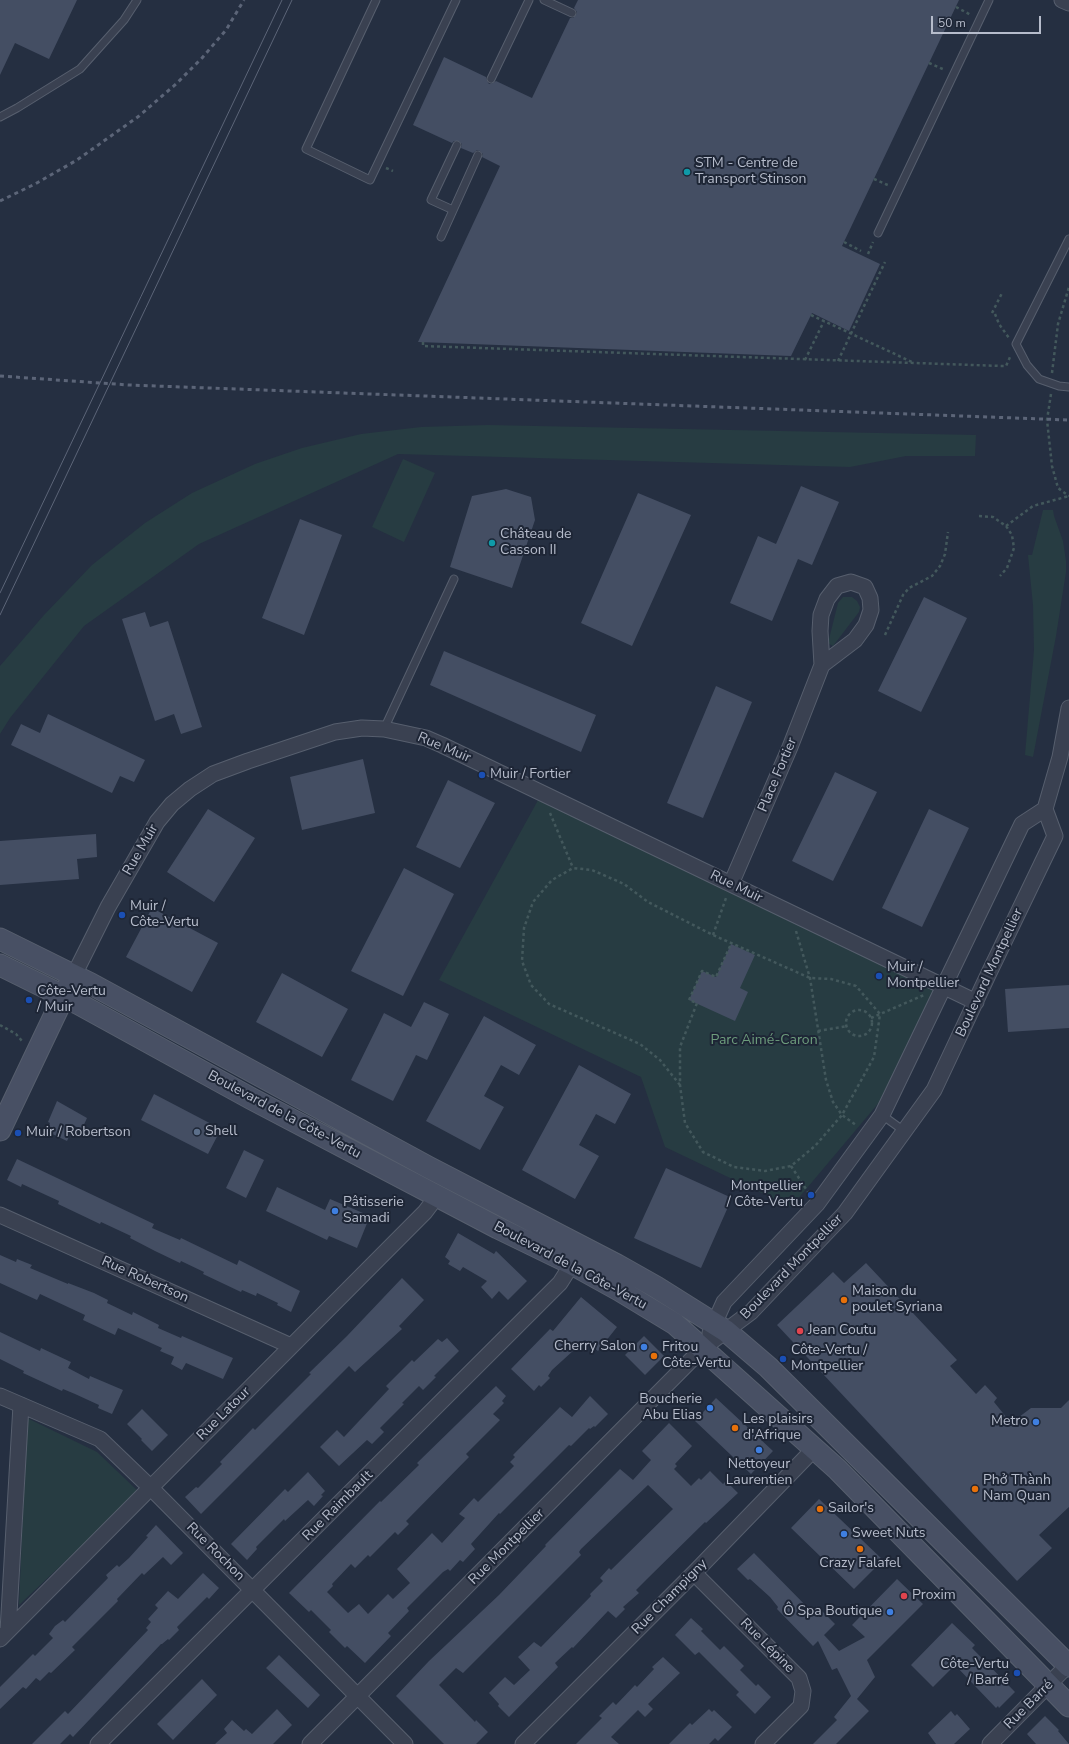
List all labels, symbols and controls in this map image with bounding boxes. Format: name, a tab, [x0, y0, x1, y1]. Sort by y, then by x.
scale bar	[933, 8, 1043, 34]
text: 50 m	[938, 15, 966, 31]
place label: STM - Centre de Transport Stinson	[695, 156, 806, 188]
marker: STM - Centre de Transport Stinson	[682, 167, 692, 177]
place label: Château de Casson II	[500, 527, 572, 560]
marker: Château de Casson II	[487, 538, 497, 548]
street label: Rue Muir	[415, 729, 473, 767]
street label: Place Fortier	[755, 735, 801, 815]
place label: Muir / Fortier	[490, 767, 570, 783]
marker: Muir / Fortier	[477, 770, 487, 780]
street label: Rue Muir	[120, 821, 162, 879]
street label: Rue Muir	[707, 867, 765, 907]
place label: Muir / Côte-Vertu	[130, 899, 199, 932]
street label: Boulevard Montpellier	[953, 906, 1027, 1040]
marker: Muir / Côte-Vertu	[117, 910, 127, 920]
place label: Muir / Montpellier	[887, 960, 959, 992]
marker: Muir / Montpellier	[874, 971, 884, 981]
place label: Côte-Vertu / Muir	[37, 984, 106, 1016]
marker: Côte-Vertu / Muir	[24, 995, 34, 1005]
park label: Parc Aimé-Caron	[710, 1033, 818, 1049]
street label: Boulevard de la Côte-Vertu	[205, 1067, 363, 1163]
place label: Shell	[205, 1124, 237, 1140]
place label: Muir / Robertson	[26, 1125, 131, 1141]
marker: Shell	[192, 1127, 202, 1137]
marker: Muir / Robertson	[13, 1128, 23, 1138]
place label: Montpellier / Côte-Vertu	[727, 1179, 803, 1212]
marker: Montpellier / Côte-Vertu	[806, 1190, 816, 1200]
place label: Pâtisserie Samadi	[343, 1195, 404, 1228]
marker: Pâtisserie Samadi	[330, 1206, 340, 1216]
street label: Boulevard Montpellier	[737, 1211, 847, 1323]
street label: Boulevard de la Côte-Vertu	[491, 1218, 649, 1314]
street label: Rue Robertson	[99, 1253, 191, 1307]
place label: Maison du poulet Syriana	[852, 1284, 943, 1316]
marker: Maison du poulet Syriana	[839, 1295, 849, 1305]
place label: Jean Coutu	[808, 1323, 876, 1339]
marker: Jean Coutu	[795, 1326, 805, 1336]
place label: Cherry Salon	[554, 1339, 636, 1355]
place label: Fritou Côte-Vertu	[662, 1340, 731, 1372]
marker: Cherry Salon	[639, 1342, 649, 1352]
place label: Côte-Vertu / Montpellier	[791, 1343, 867, 1376]
marker: Fritou Côte-Vertu	[649, 1351, 659, 1361]
marker: Côte-Vertu / Montpellier	[778, 1354, 788, 1364]
street label: Rue Latour	[194, 1384, 254, 1444]
place label: Boucherie Abu Elias	[639, 1392, 702, 1424]
marker: Boucherie Abu Elias	[705, 1403, 715, 1413]
place label: Les plaisirs d'Afrique	[743, 1412, 813, 1444]
place label: Metro	[991, 1414, 1028, 1430]
marker: Metro	[1031, 1417, 1041, 1427]
marker: Les plaisirs d'Afrique	[730, 1423, 740, 1433]
marker: Nettoyeur Laurentien	[754, 1445, 764, 1455]
place label: Nettoyeur Laurentien	[726, 1457, 792, 1490]
street label: Rue Raimbault	[299, 1467, 377, 1545]
place label: Phở Thành Nam Quan	[983, 1473, 1051, 1506]
marker: Phở Thành Nam Quan	[970, 1484, 980, 1494]
place label: Sailor's	[828, 1501, 874, 1517]
marker: Sailor's	[815, 1504, 825, 1514]
street label: Rue Montpellier	[466, 1506, 548, 1588]
street label: Rue Rochon	[182, 1519, 248, 1585]
place label: Sweet Nuts	[852, 1526, 925, 1542]
marker: Sweet Nuts	[839, 1529, 849, 1539]
marker: Crazy Falafel	[855, 1544, 865, 1554]
street label: Rue Champigny	[629, 1556, 711, 1638]
place label: Crazy Falafel	[819, 1556, 901, 1572]
place label: Proxim	[912, 1588, 956, 1604]
marker: Proxim	[899, 1591, 909, 1601]
place label: Ô Spa Boutique	[783, 1604, 882, 1620]
marker: Ô Spa Boutique	[885, 1607, 895, 1617]
street label: Rue Lépine	[736, 1615, 798, 1677]
place label: Côte-Vertu / Barré	[940, 1657, 1009, 1690]
marker: Côte-Vertu / Barré	[1012, 1668, 1022, 1678]
street label: Rue Barré	[1001, 1677, 1057, 1733]

